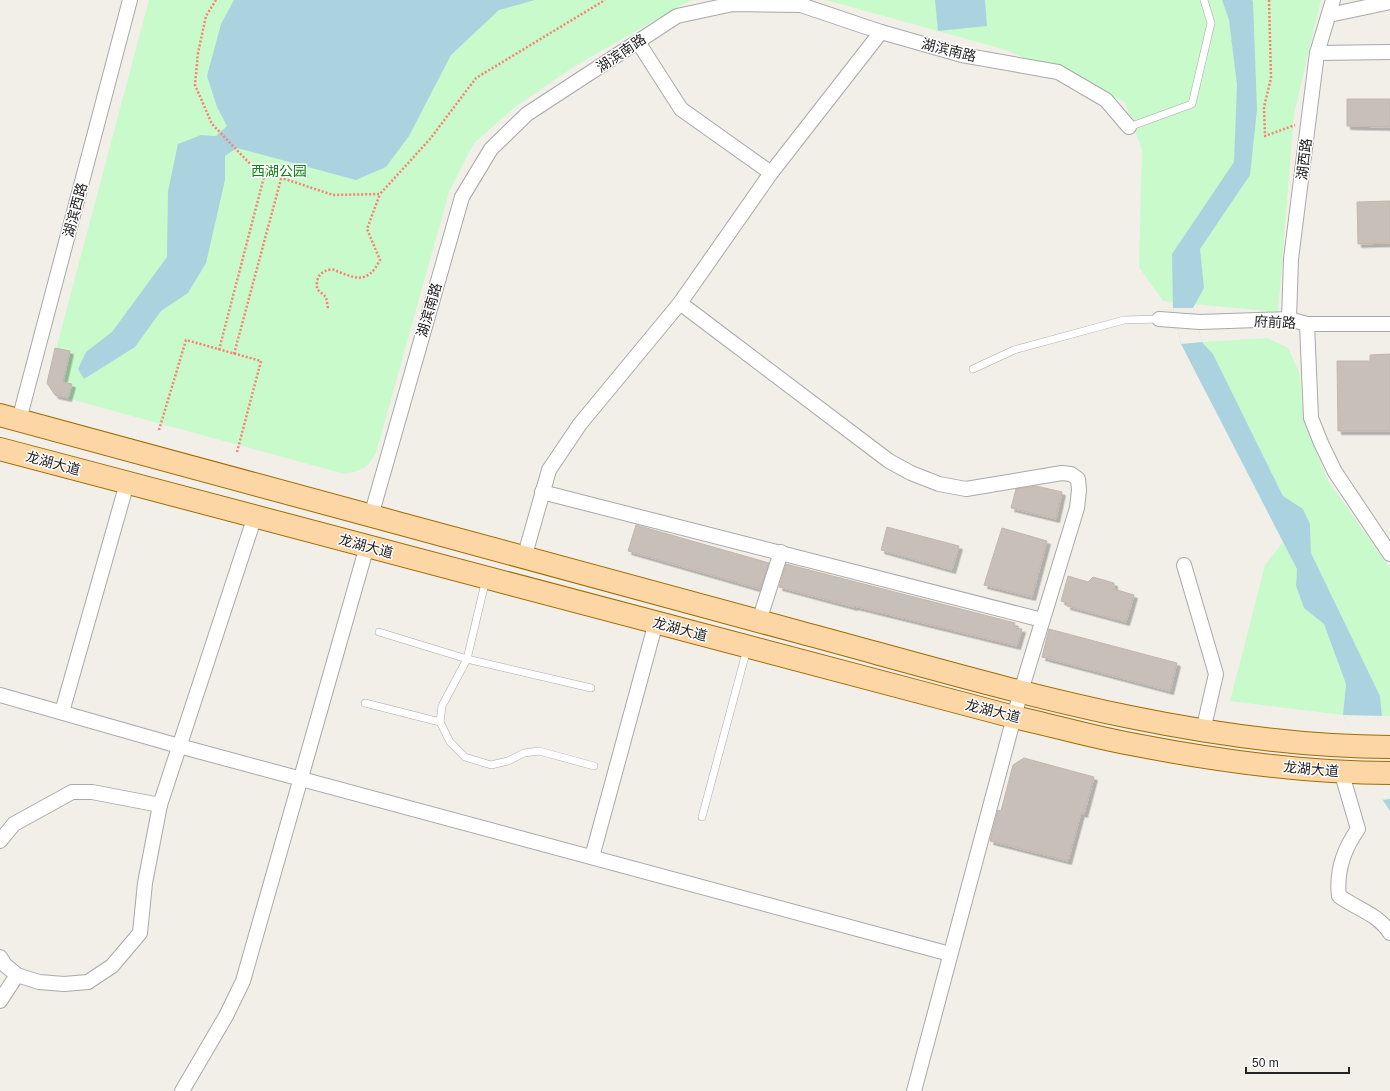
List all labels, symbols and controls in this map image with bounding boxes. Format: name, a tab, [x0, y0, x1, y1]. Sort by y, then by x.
street label: 湖滨南路	[593, 31, 649, 75]
street label: 湖滨南路	[920, 35, 978, 65]
street label: 湖西路	[1294, 137, 1314, 181]
park label: 西湖公园	[251, 163, 307, 179]
street label: 湖滨西路	[60, 181, 90, 239]
street label: 湖滨南路	[414, 281, 444, 339]
street label: 府前路	[1254, 313, 1296, 331]
street label: 龙湖大道	[24, 448, 82, 478]
street label: 龙湖大道	[337, 531, 395, 561]
street label: 龙湖大道	[651, 614, 709, 644]
street label: 龙湖大道	[964, 696, 1022, 726]
street label: 龙湖大道	[1282, 759, 1340, 779]
scale bar	[1246, 1049, 1349, 1075]
text: 50 m	[1252, 1056, 1279, 1070]

